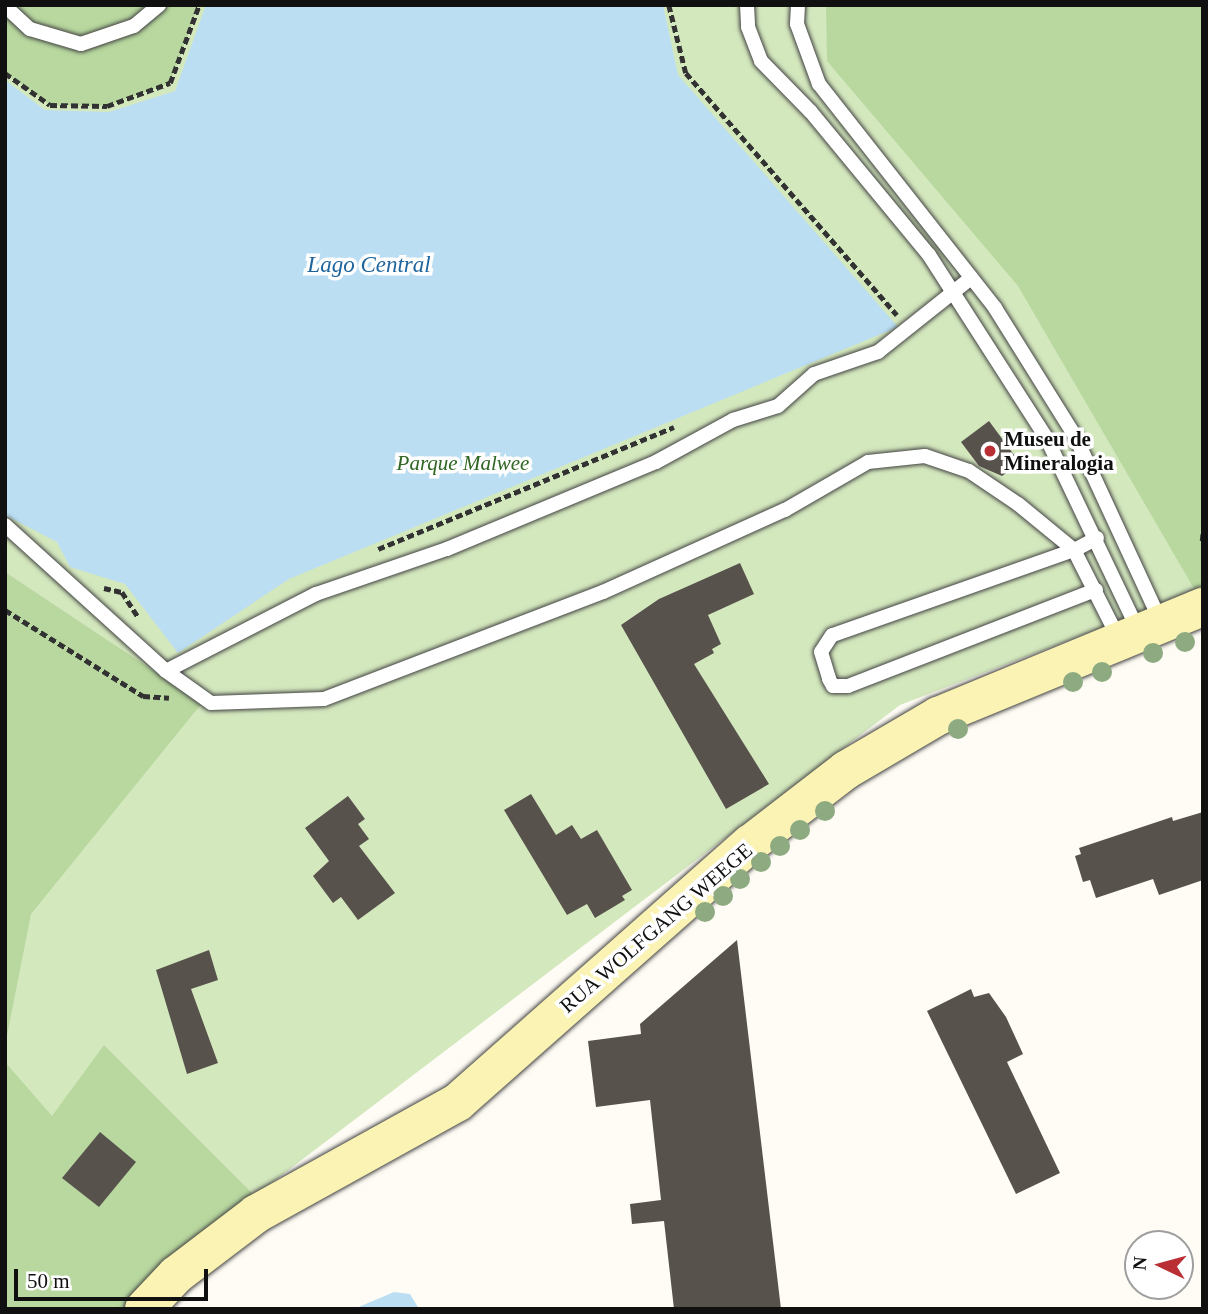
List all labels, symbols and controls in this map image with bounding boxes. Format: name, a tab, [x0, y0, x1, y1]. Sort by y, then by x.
water label: Lago Central	[307, 251, 431, 279]
place label: Museu de Mineralogia	[1004, 426, 1114, 476]
marker: Museu de Mineralogia	[982, 443, 998, 459]
park label: Parque Malwee	[397, 450, 529, 476]
street label: RUA WOLFGANG WEEGE	[554, 837, 758, 1019]
north arrow	[1124, 1230, 1194, 1300]
scale bar	[18, 1254, 212, 1298]
text: N	[1129, 1256, 1151, 1271]
text: 50 m	[27, 1269, 70, 1293]

